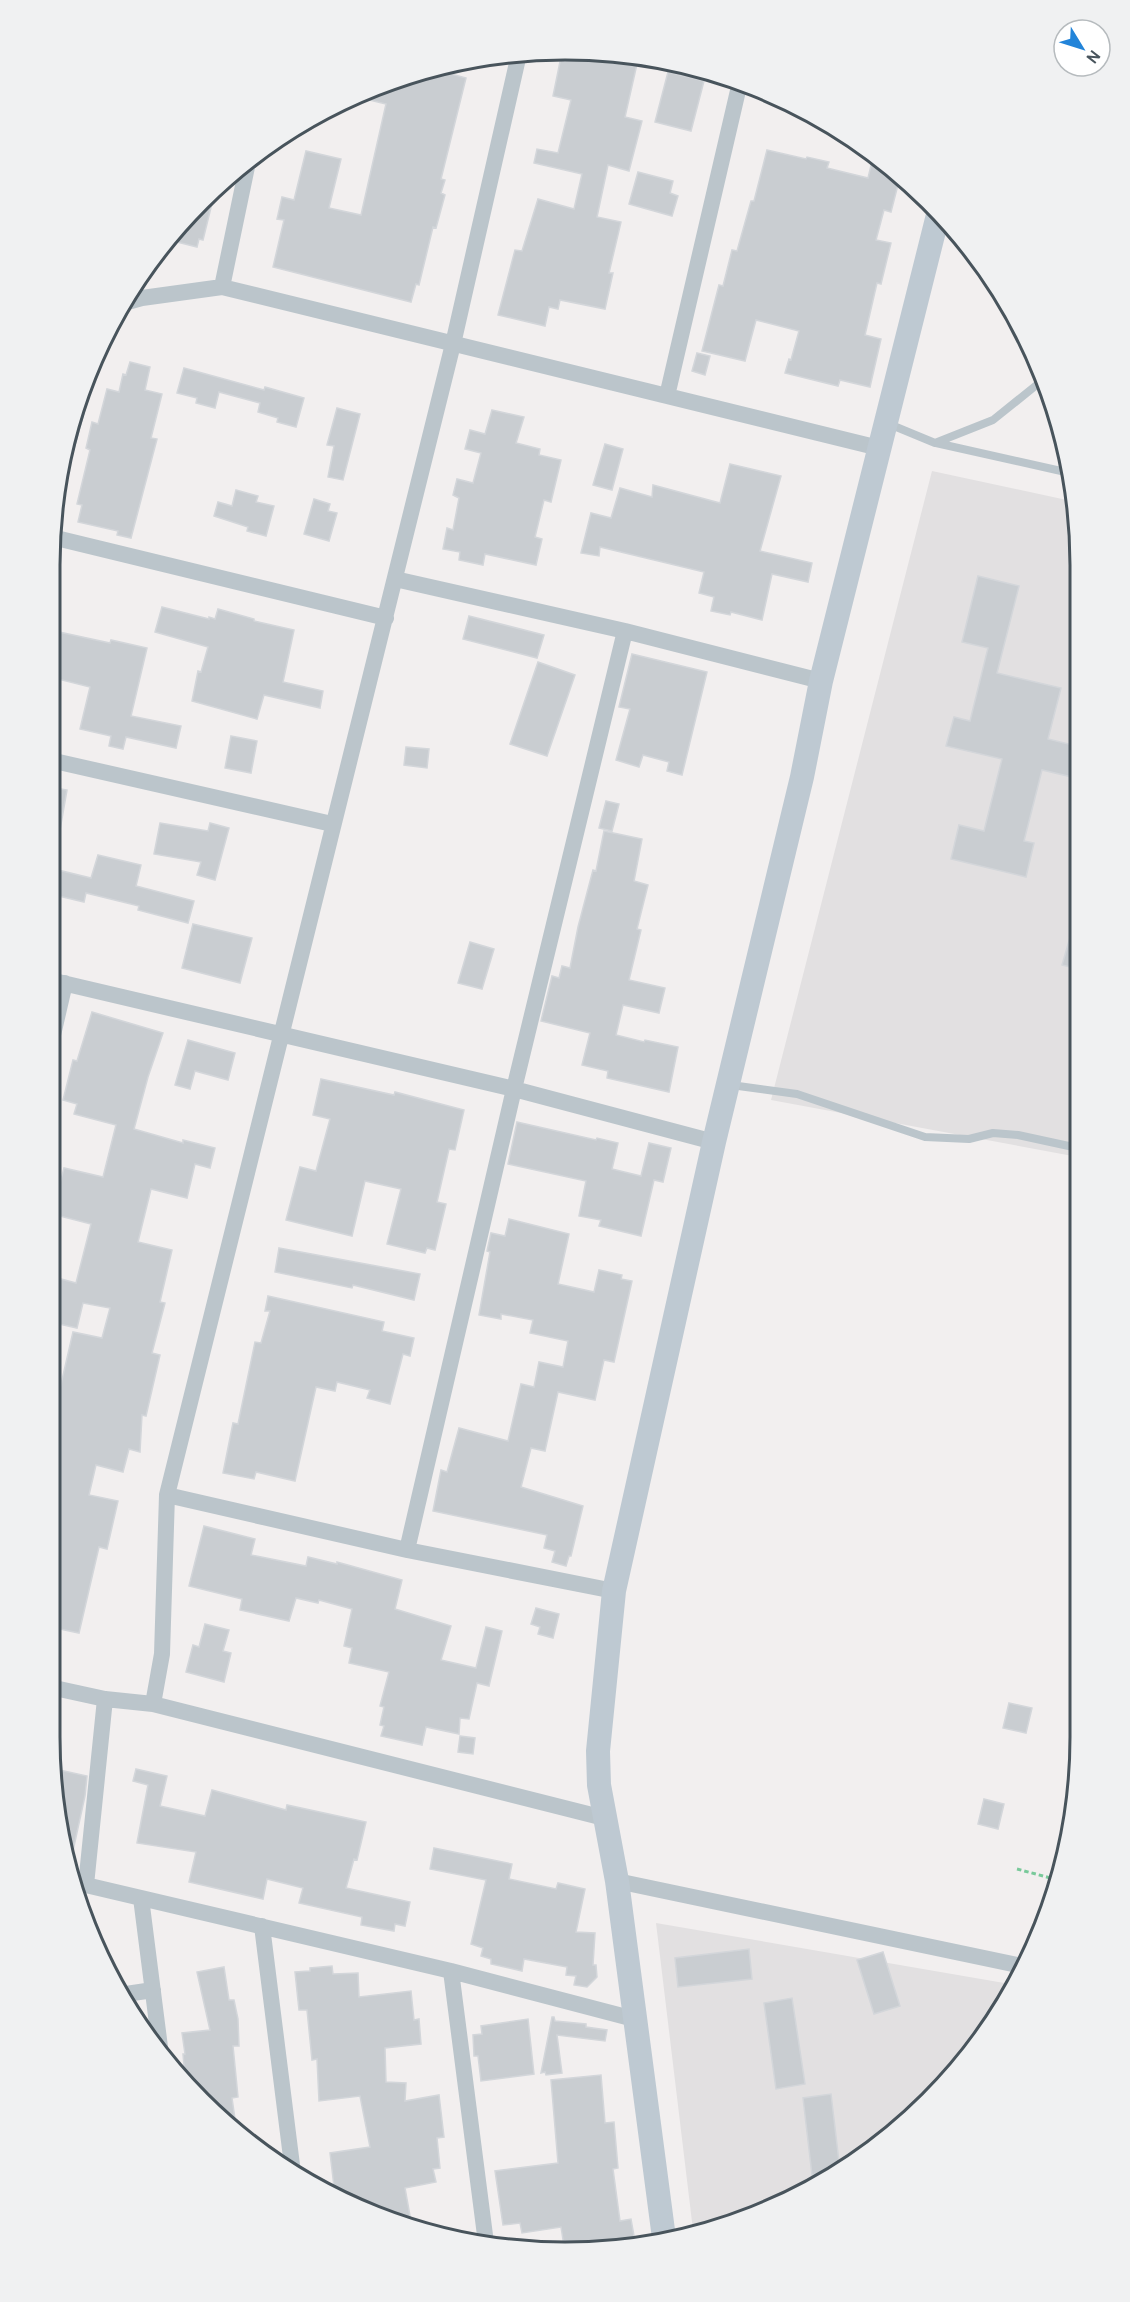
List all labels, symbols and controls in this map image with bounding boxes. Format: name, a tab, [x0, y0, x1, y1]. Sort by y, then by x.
north arrow	[1052, 18, 1112, 78]
text: N	[1082, 47, 1104, 67]

